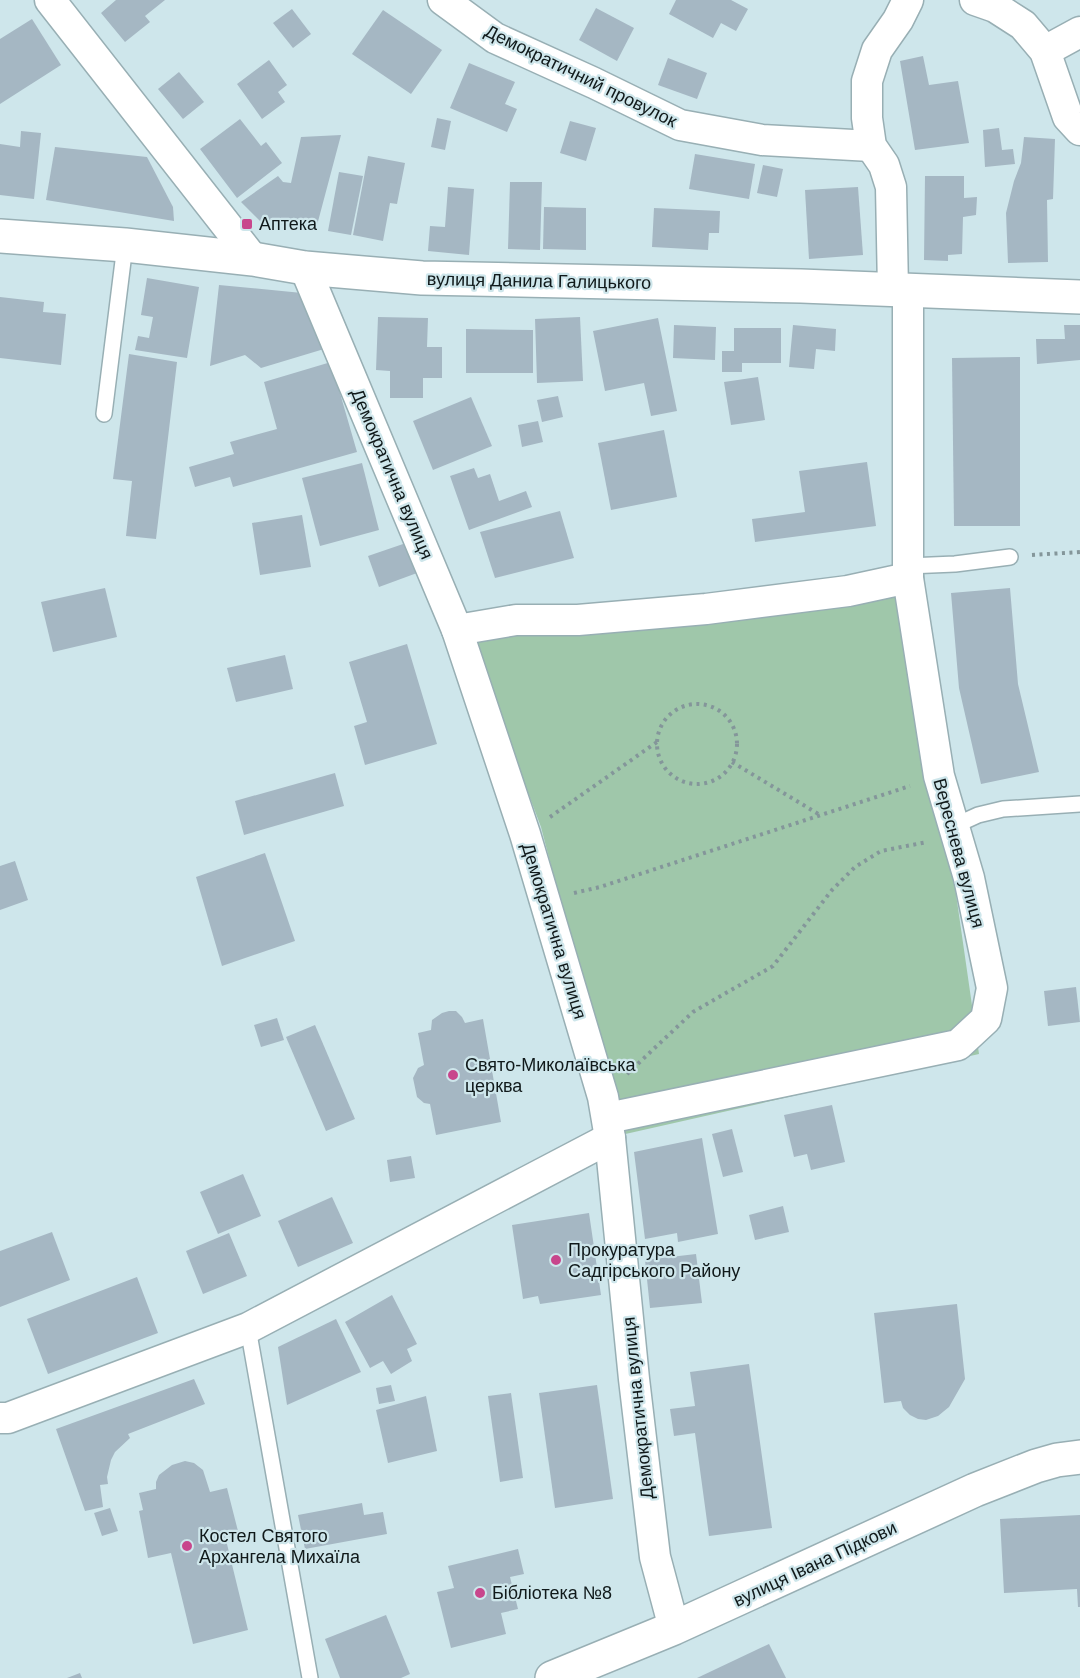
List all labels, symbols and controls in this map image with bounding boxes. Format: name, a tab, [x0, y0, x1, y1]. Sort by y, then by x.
street label: Демократичний провулок	[482, 21, 680, 131]
place label: Аптека	[259, 214, 318, 234]
marker: Аптека	[240, 217, 254, 231]
street label: вулиця Данила Галицького	[427, 269, 651, 293]
street label: Демократична вулиця	[347, 386, 437, 562]
street label: Вереснева вулиця	[929, 776, 989, 930]
street label: Демократична вулиця	[518, 841, 590, 1021]
place label: Свято-Миколаївська церква	[465, 1055, 636, 1096]
marker: Свято-Миколаївська церква	[446, 1068, 460, 1082]
place label: Прокуратура Садгірського Району	[568, 1240, 740, 1281]
marker: Прокуратура Садгірського Району	[549, 1253, 563, 1267]
street label: Демократична вулиця	[618, 1316, 658, 1500]
street label: вулиця Івана Підкови	[730, 1517, 900, 1611]
place label: Костел Святого Архангела Михаїла	[199, 1526, 361, 1567]
marker: Костел Святого Архангела Михаїла	[180, 1539, 194, 1553]
place label: Бібліотека №8	[492, 1583, 612, 1603]
marker: Бібліотека №8	[473, 1586, 487, 1600]

